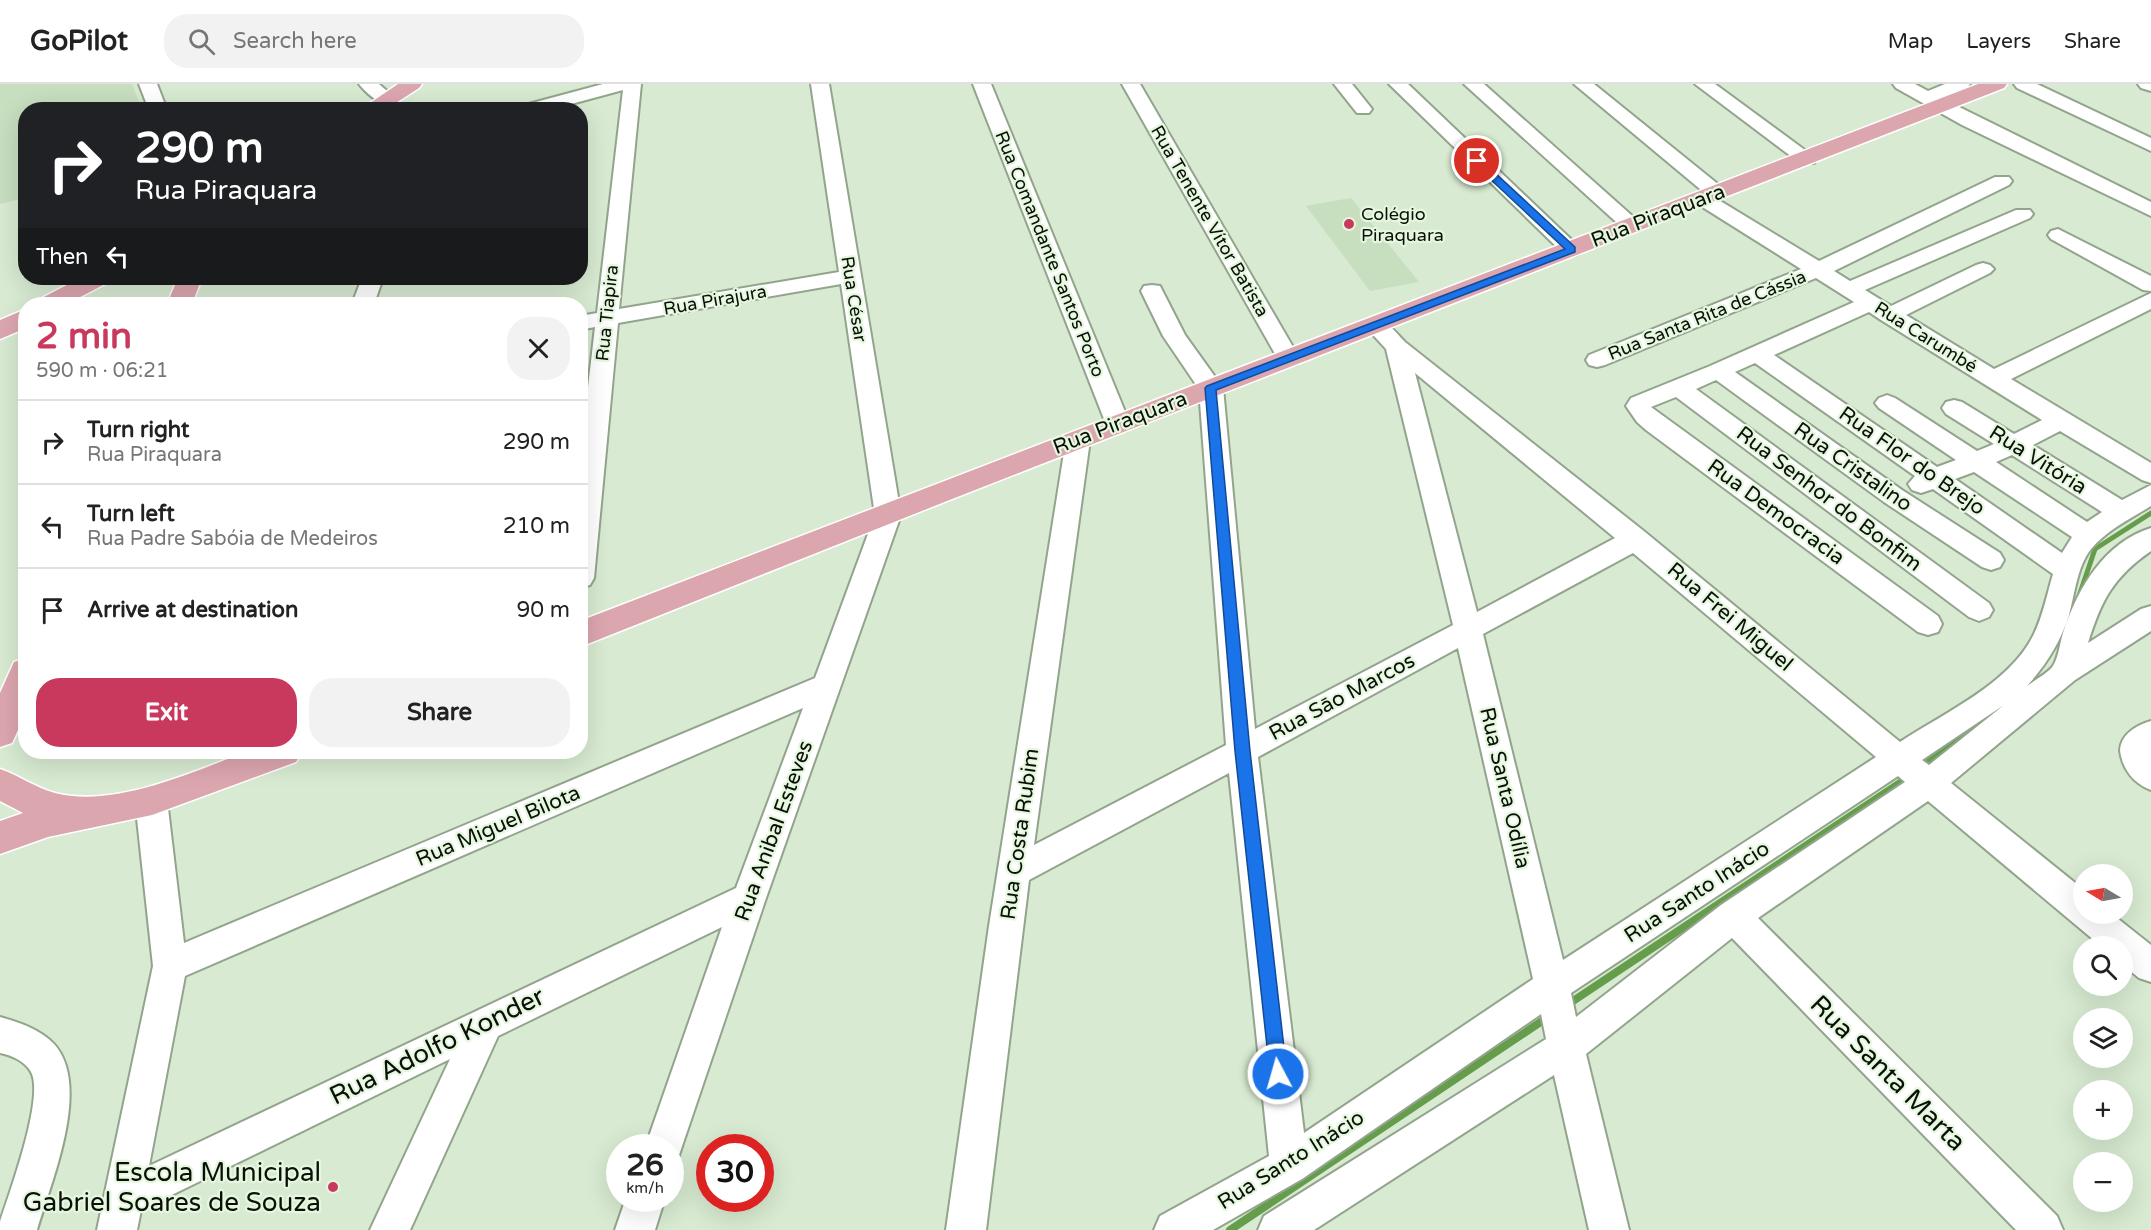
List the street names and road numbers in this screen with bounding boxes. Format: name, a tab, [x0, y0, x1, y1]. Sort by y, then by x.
street label: Rua Tenente Vítor Batista	[1146, 121, 1274, 321]
street label: Rua Comandante Santos Porto	[990, 128, 1110, 380]
street label: Rua Piraquara	[1587, 179, 1729, 253]
street label: Rua César	[836, 254, 872, 344]
street label: Rua Tiapira	[591, 264, 623, 362]
street label: Rua Santa Rita de Cássia	[1605, 265, 1809, 365]
street label: Rua Pirajura	[662, 280, 768, 320]
street label: Rua Carumbé	[1871, 297, 1981, 377]
street label: Rua Piraquara	[1049, 386, 1191, 460]
street label: Rua Flor do Brejo	[1834, 401, 1990, 521]
street label: Rua Cristalino	[1789, 417, 1917, 517]
street label: Rua Vitória	[1985, 420, 2091, 500]
street label: Rua Senhor do Bonfim	[1731, 421, 1927, 577]
street label: Rua Democracia	[1702, 454, 1850, 570]
street label: Rua Frei Miguel	[1662, 557, 1798, 677]
street label: Rua Sāo Marcos	[1265, 648, 1419, 746]
street label: Rua Santa Odília	[1474, 705, 1536, 871]
street label: Rua Anibal Esteves	[730, 737, 818, 925]
street label: Rua Costa Rubim	[996, 747, 1044, 921]
street label: Rua Miguel Bilota	[412, 780, 584, 872]
street label: Rua Santo Inácio	[1620, 836, 1774, 948]
street label: Rua Adolfo Konder	[324, 980, 550, 1112]
street label: Rua Santa Marta	[1804, 989, 1972, 1157]
street label: Rua Santo Inácio	[1213, 1105, 1369, 1215]

